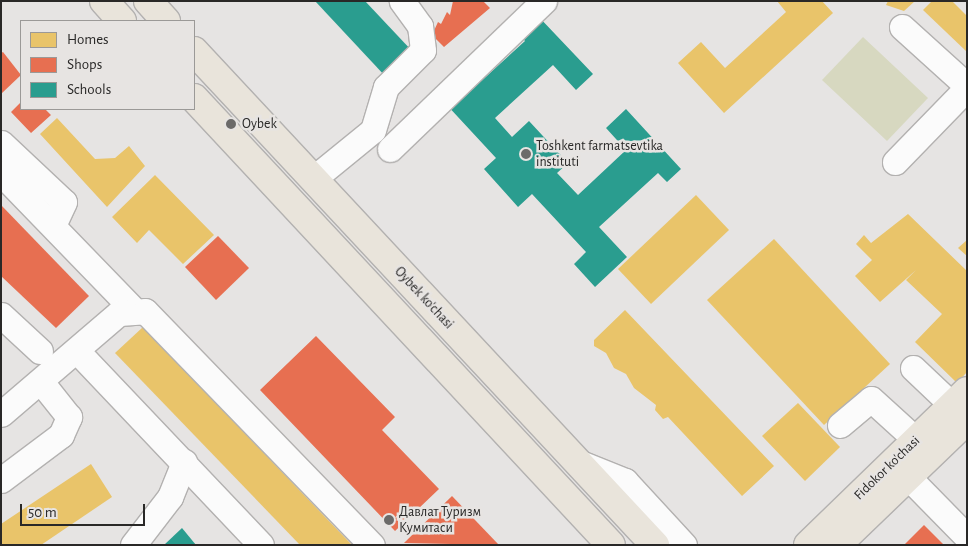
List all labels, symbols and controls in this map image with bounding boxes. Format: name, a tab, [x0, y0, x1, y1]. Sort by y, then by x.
legend	[20, 20, 195, 110]
text: Homes	[67, 32, 109, 47]
text: Shops	[67, 57, 102, 72]
text: Schools	[67, 82, 111, 97]
place label: Oybek	[242, 116, 277, 132]
marker: Oybek	[224, 117, 238, 131]
place label: Toshkent farmatsevtika instituti	[536, 138, 663, 170]
marker: Toshkent farmatsevtika instituti	[520, 148, 532, 160]
street label: Oybek ko'chasi	[391, 263, 457, 333]
street label: Fidokor ko'chasi	[851, 432, 923, 504]
scale bar	[22, 494, 148, 526]
place label: Давлат Туризм Кумитаси	[399, 504, 481, 536]
text: 50 m	[28, 505, 57, 520]
marker: Давлат Туризм Кумитаси	[383, 514, 395, 526]

